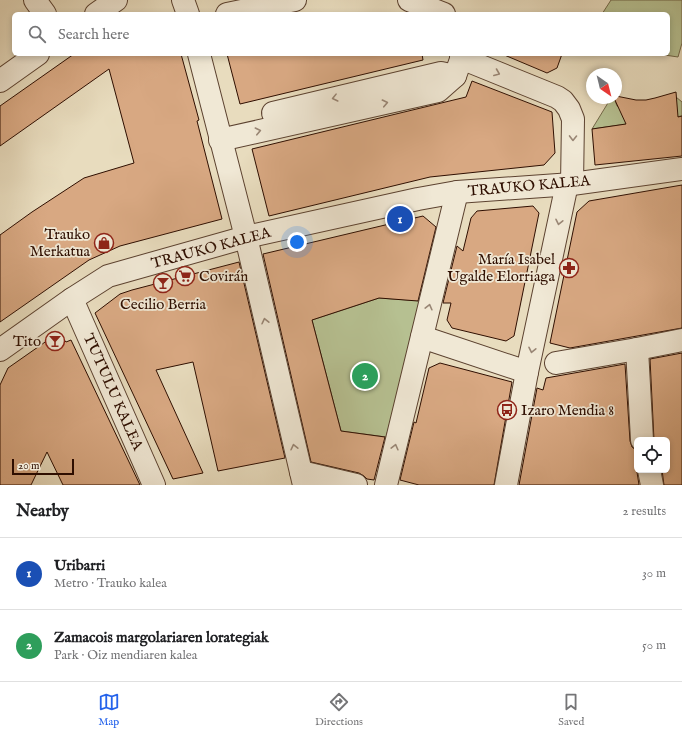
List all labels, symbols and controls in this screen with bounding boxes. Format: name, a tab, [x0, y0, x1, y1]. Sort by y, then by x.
search box	[12, 12, 670, 56]
icon: search	[26, 23, 48, 45]
text: Search here	[58, 25, 129, 44]
one-way arrow	[494, 68, 501, 76]
north arrow	[586, 68, 622, 104]
one-way arrow	[332, 93, 338, 101]
one-way arrow	[382, 100, 388, 108]
one-way arrow	[255, 128, 261, 136]
one-way arrow	[568, 135, 577, 141]
street label: TRAUKO KALEA	[467, 171, 592, 201]
pin: 1	[387, 204, 413, 234]
one-way arrow	[556, 219, 564, 226]
street label: TRAUKO KALEA	[149, 223, 274, 273]
place label: Trauko Merkatua	[30, 225, 91, 261]
shop icon: Trauko Merkatua	[93, 232, 115, 254]
your location	[287, 232, 307, 252]
place label: María Isabel Ugalde Elorriaga	[447, 250, 556, 286]
pharmacy icon: María Isabel Ugalde Elorriaga	[558, 257, 580, 279]
supermarket icon: Covirán	[174, 265, 196, 287]
place label: Covirán	[199, 267, 248, 286]
bar icon: Cecilio Berria	[152, 272, 174, 294]
place label: Cecilio Berria	[120, 295, 206, 314]
one-way arrow	[424, 304, 433, 311]
one-way arrow	[261, 317, 270, 324]
bar icon: Tito	[44, 330, 66, 352]
street label: TUTULU KALEA	[79, 331, 148, 454]
place label: Tito	[13, 332, 41, 351]
one-way arrow	[529, 346, 537, 353]
pin: 2	[352, 361, 378, 391]
bus stop icon: Izaro Mendia 8	[496, 399, 518, 421]
place label: Izaro Mendia 8	[521, 401, 614, 420]
map controls	[634, 437, 670, 473]
button: locate	[634, 437, 670, 473]
one-way arrow	[291, 444, 299, 450]
one-way arrow	[390, 444, 399, 451]
scale bar	[12, 457, 74, 476]
text: 20 m	[18, 459, 39, 473]
text: Nearby	[16, 501, 69, 522]
text: 2 results	[622, 503, 666, 520]
text: Uribarri	[54, 556, 105, 575]
text: 1	[27, 565, 31, 582]
text: 30 m	[642, 565, 666, 582]
text: Metro · Trauko kalea	[54, 575, 167, 592]
text: Zamacois margolariaren lorategiak	[54, 628, 269, 647]
text: 2	[26, 637, 32, 654]
text: 50 m	[642, 637, 666, 654]
text: Park · Oiz mendiaren kalea	[54, 647, 197, 664]
tab: Map	[98, 691, 120, 729]
tab: Directions	[315, 691, 363, 729]
tab: Saved	[558, 691, 584, 729]

